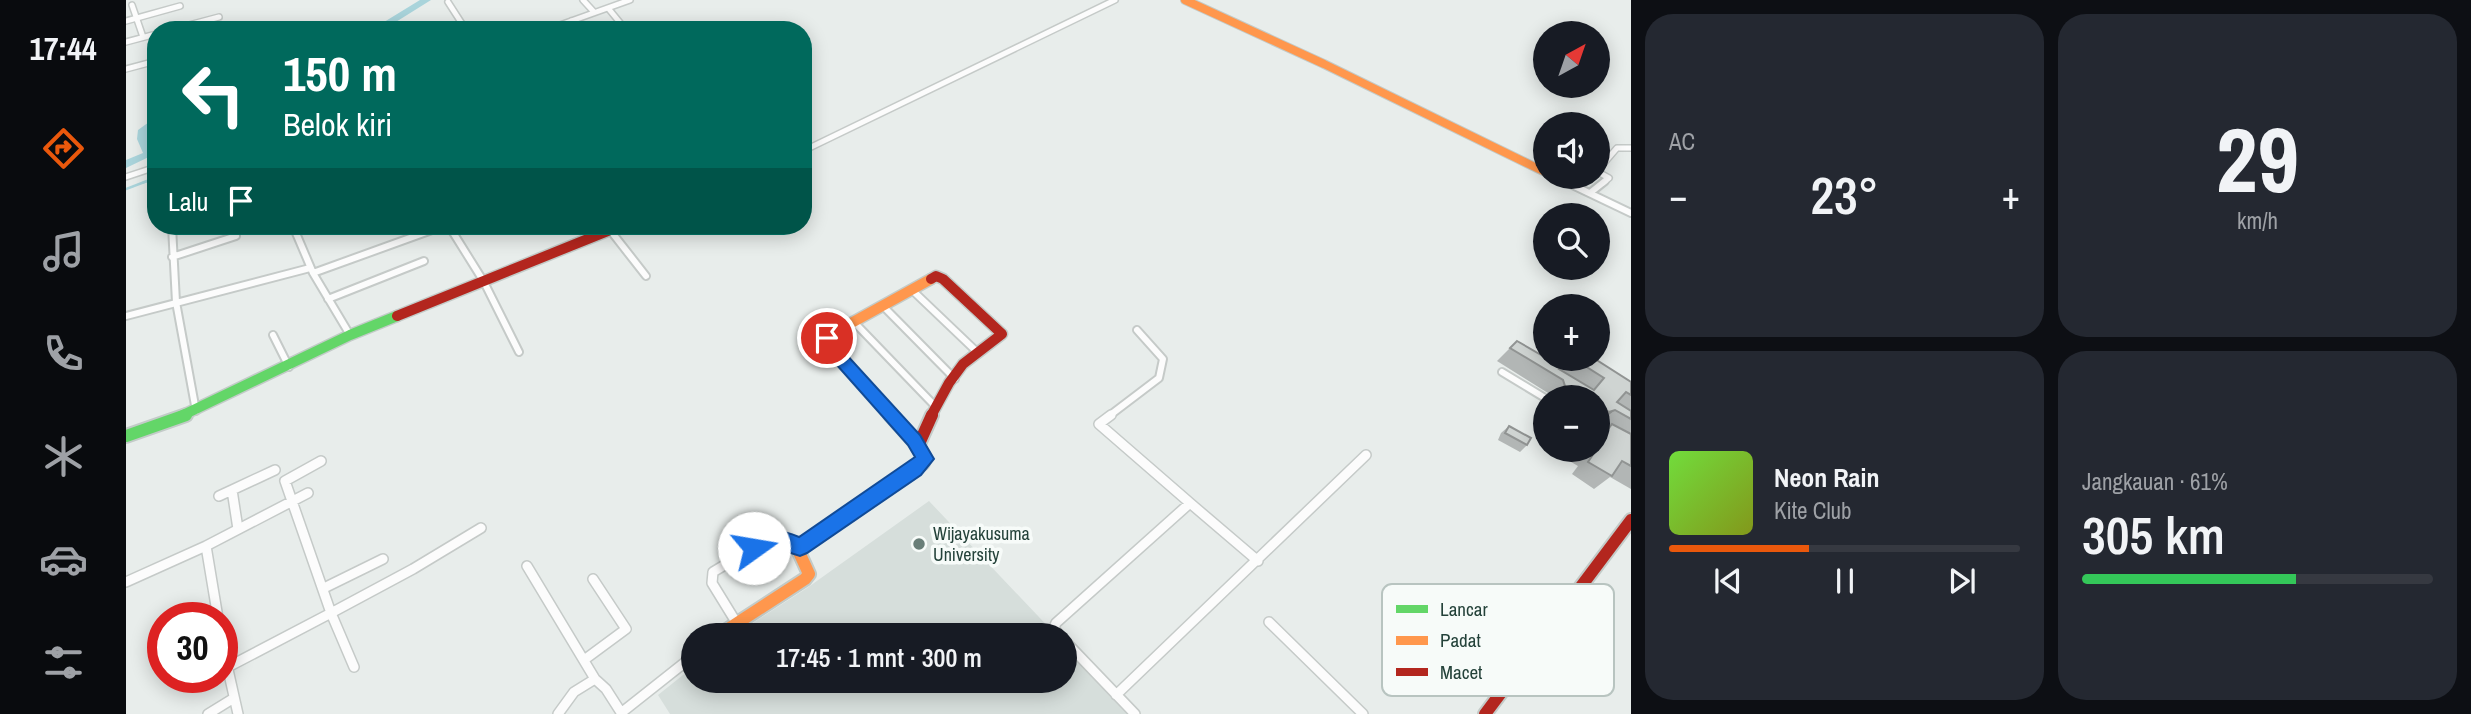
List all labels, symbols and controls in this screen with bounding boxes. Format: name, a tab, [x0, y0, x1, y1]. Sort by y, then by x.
north arrow	[1533, 21, 1610, 98]
map controls	[1533, 21, 1610, 462]
text: 17:44	[29, 27, 97, 70]
text: 150 m	[283, 40, 397, 106]
icon: left	[168, 49, 259, 140]
text: 29	[2216, 98, 2299, 220]
text: Belok kiri	[283, 103, 392, 146]
button: sound	[1533, 112, 1610, 189]
icon: directions	[39, 124, 88, 173]
text: AC	[1669, 126, 1695, 157]
text: 23°	[1810, 160, 1879, 230]
text: −	[1669, 170, 1687, 221]
text: +	[2002, 170, 2020, 221]
icon: arrive	[222, 182, 260, 220]
text: Lalu	[168, 184, 208, 219]
button: search	[1533, 203, 1610, 280]
text: km/h	[2237, 205, 2278, 236]
icon: music	[39, 227, 88, 276]
button: +	[1533, 294, 1610, 371]
pin	[797, 308, 857, 368]
icon: arrive	[808, 319, 846, 357]
icon: phone	[39, 329, 88, 378]
button: −	[1533, 385, 1610, 462]
icon: climate	[39, 432, 88, 481]
text: Neon Rain	[1774, 460, 1879, 495]
text: Jangkauan · 61%	[2082, 466, 2228, 497]
text: Kite Club	[1774, 495, 1852, 526]
text: 305 km	[2082, 500, 2225, 570]
position arrow	[717, 511, 791, 585]
place label: Wijayakusuma University	[933, 521, 1030, 567]
icon: car	[39, 535, 88, 584]
marker: Wijayakusuma University	[911, 536, 927, 552]
icon: previous	[1709, 562, 1747, 600]
icon: pause	[1826, 562, 1864, 600]
icon: next	[1943, 562, 1981, 600]
legend	[1382, 584, 1614, 696]
text: Lancar	[1440, 596, 1488, 622]
speed limit sign: 30	[147, 602, 238, 693]
text: Padat	[1440, 627, 1481, 653]
icon: filters	[39, 638, 88, 687]
text: 17:45 · 1 mnt · 300 m	[776, 640, 982, 675]
text: Macet	[1440, 659, 1483, 685]

